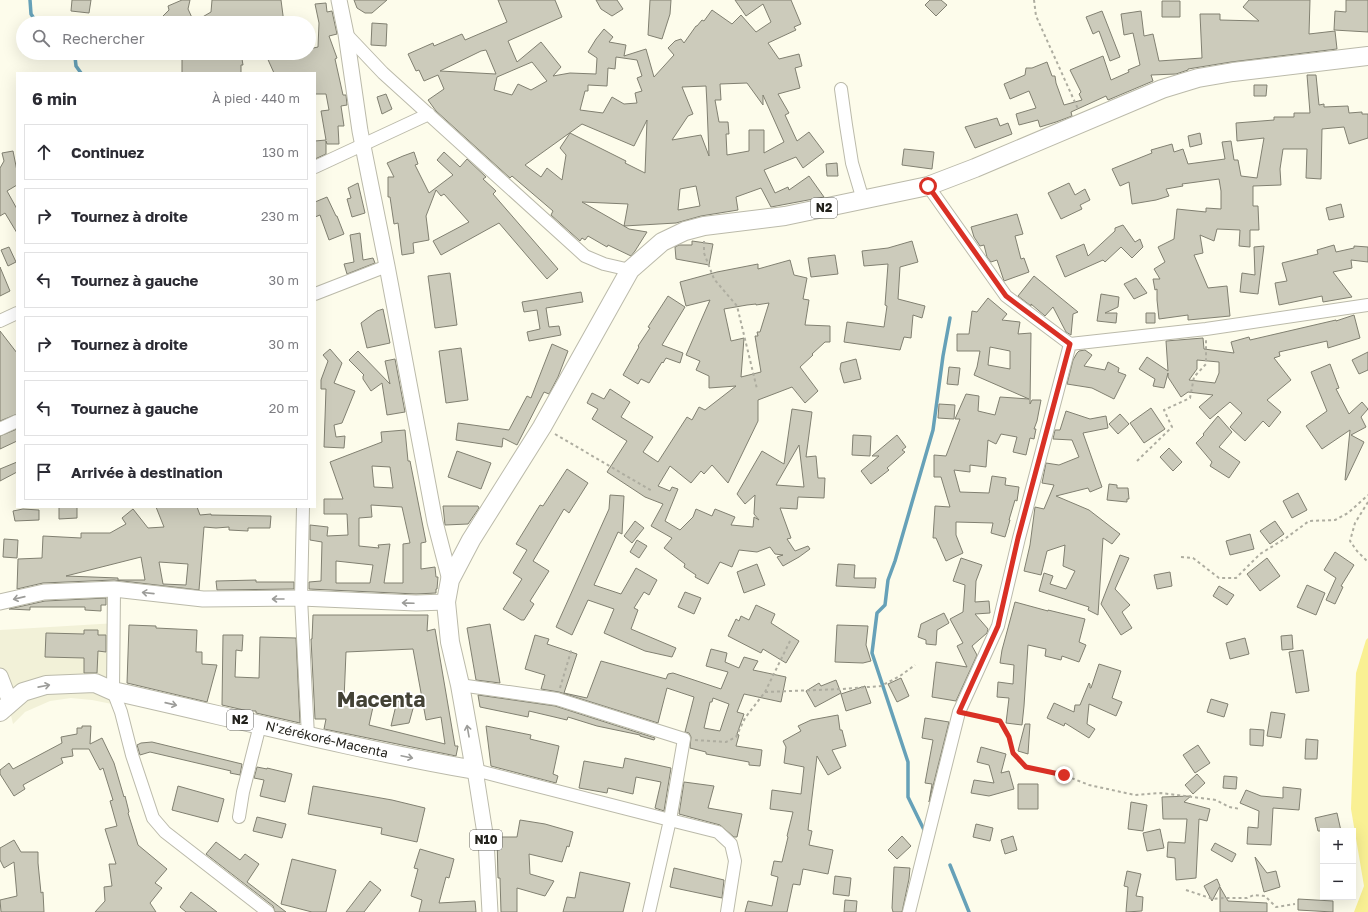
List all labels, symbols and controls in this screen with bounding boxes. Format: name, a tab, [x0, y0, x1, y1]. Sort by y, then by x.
search box	[16, 16, 316, 60]
icon: search	[30, 27, 52, 49]
text: Rechercher	[62, 29, 145, 47]
text: 6 min	[32, 88, 77, 109]
text: À pied · 440 m	[212, 90, 300, 106]
icon: ahead	[33, 141, 55, 163]
text: Continuez	[71, 143, 144, 161]
text: 130 m	[262, 144, 299, 160]
route start	[919, 177, 937, 195]
road number: N2	[811, 198, 837, 218]
icon: right	[33, 205, 55, 227]
text: Tournez à droite	[71, 207, 188, 225]
text: 230 m	[261, 208, 299, 224]
icon: left	[33, 269, 55, 291]
text: Tournez à gauche	[71, 271, 198, 289]
text: 30 m	[269, 272, 299, 288]
icon: right	[33, 333, 55, 355]
text: Tournez à droite	[71, 335, 188, 353]
text: 30 m	[269, 336, 299, 352]
icon: left	[33, 397, 55, 419]
text: Tournez à gauche	[71, 399, 198, 417]
text: 20 m	[269, 400, 299, 416]
icon: arrive	[33, 461, 55, 483]
text: Arrivée à destination	[71, 463, 223, 481]
one-way arrow	[142, 589, 155, 597]
one-way arrow	[13, 594, 26, 602]
one-way arrow	[272, 595, 285, 603]
one-way arrow	[401, 599, 414, 606]
one-way arrow	[38, 682, 51, 690]
district label: Macenta	[337, 686, 425, 712]
one-way arrow	[164, 701, 177, 708]
road number: N2	[227, 710, 253, 730]
street label: N'zérékoré-Macenta	[264, 717, 390, 761]
one-way arrow	[464, 725, 472, 738]
one-way arrow	[400, 753, 413, 761]
route end	[1055, 766, 1073, 784]
map controls	[1320, 828, 1356, 900]
button: +	[1320, 828, 1356, 864]
road number: N10	[470, 830, 502, 850]
button: −	[1320, 864, 1356, 900]

